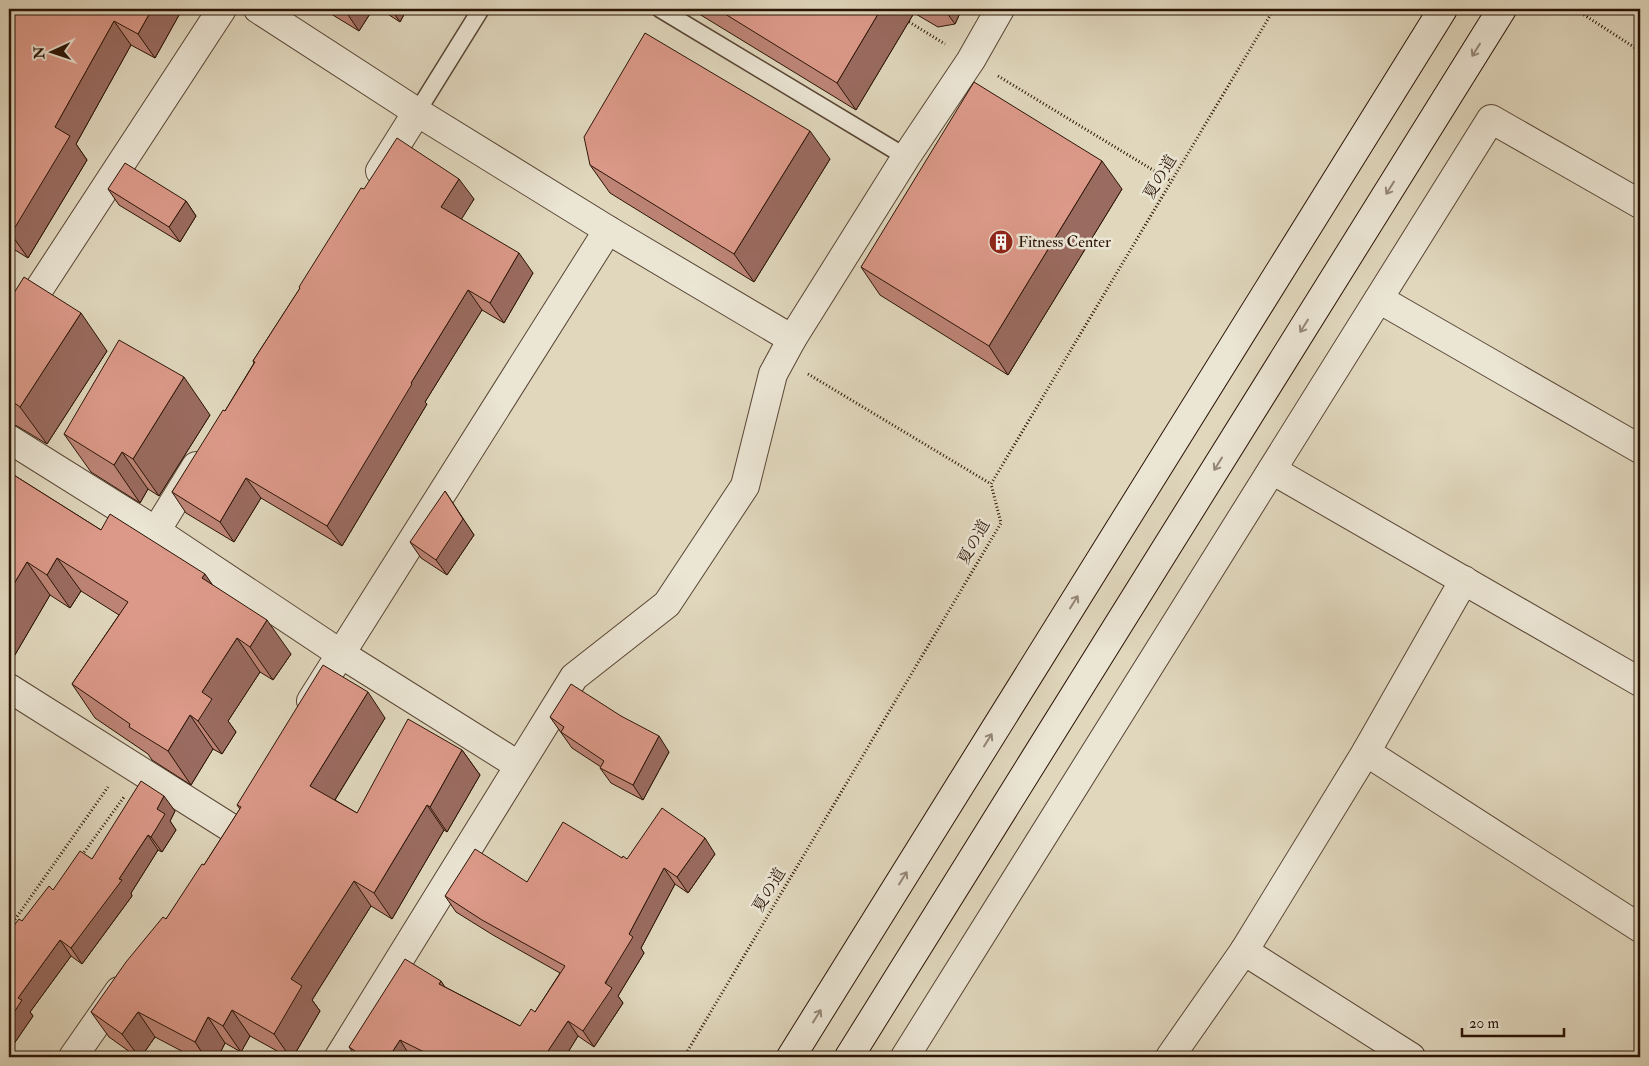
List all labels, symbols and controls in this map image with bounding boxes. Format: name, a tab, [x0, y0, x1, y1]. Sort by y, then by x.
north arrow	[28, 28, 78, 78]
one-way arrow	[1470, 43, 1480, 57]
text: N	[31, 45, 48, 60]
street label: 夏の道	[1139, 151, 1181, 203]
one-way arrow	[1385, 181, 1395, 195]
building icon: Fitness Center	[988, 229, 1014, 255]
place label: Fitness Center	[1018, 232, 1111, 252]
one-way arrow	[1299, 319, 1309, 333]
one-way arrow	[1213, 457, 1223, 471]
street label: 夏の道	[954, 516, 994, 568]
one-way arrow	[1070, 595, 1080, 609]
one-way arrow	[984, 733, 994, 747]
street label: 夏の道	[748, 864, 790, 916]
one-way arrow	[898, 871, 908, 885]
scale bar	[1462, 1006, 1564, 1038]
one-way arrow	[812, 1009, 822, 1023]
text: 20 m	[1469, 1014, 1499, 1033]

